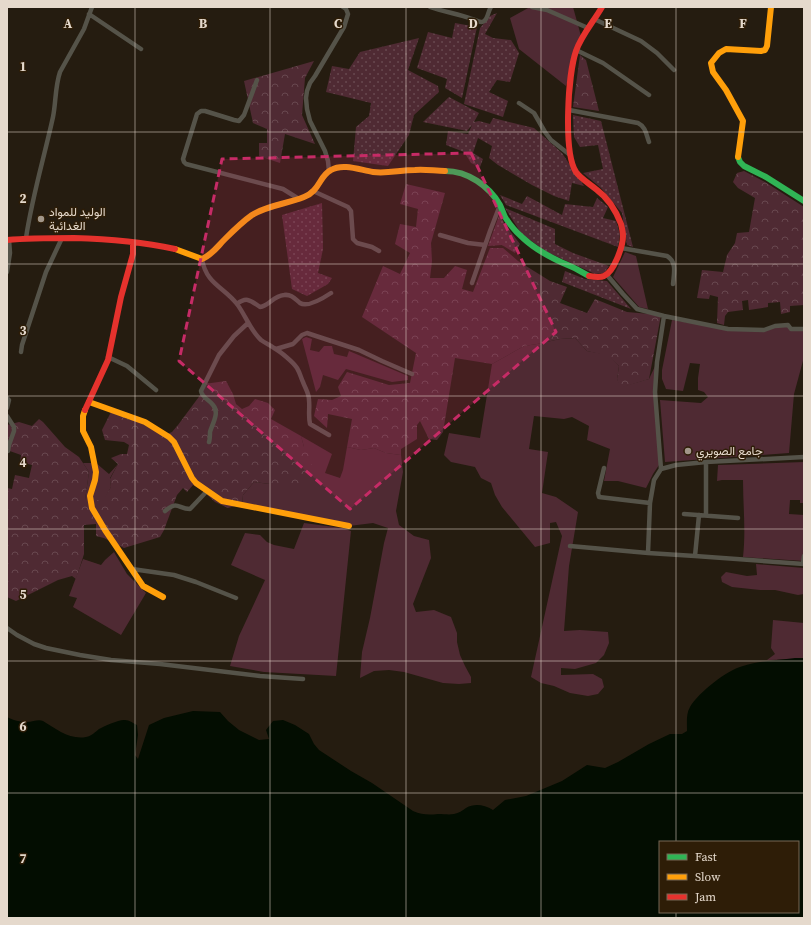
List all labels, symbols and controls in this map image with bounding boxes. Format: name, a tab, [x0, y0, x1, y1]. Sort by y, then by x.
text: A	[64, 15, 73, 32]
text: B	[199, 15, 208, 32]
text: C	[334, 15, 342, 32]
text: D	[468, 15, 478, 32]
text: E	[604, 15, 612, 32]
text: F	[739, 15, 747, 32]
text: 1	[19, 58, 27, 75]
text: 2	[19, 190, 27, 207]
place label: الوليد للمواد الغدائية	[49, 204, 106, 234]
marker: الوليد للمواد الغدائية	[36, 214, 46, 224]
text: 3	[19, 322, 27, 339]
place label: جامع الصويري	[696, 443, 763, 461]
marker: جامع الصويري	[683, 446, 693, 456]
text: 4	[19, 454, 27, 471]
text: 5	[19, 586, 27, 603]
text: 6	[19, 718, 27, 735]
legend	[659, 841, 799, 913]
text: Fast	[695, 849, 717, 865]
text: 7	[19, 850, 27, 867]
text: Slow	[695, 869, 721, 885]
text: Jam	[694, 889, 716, 905]

